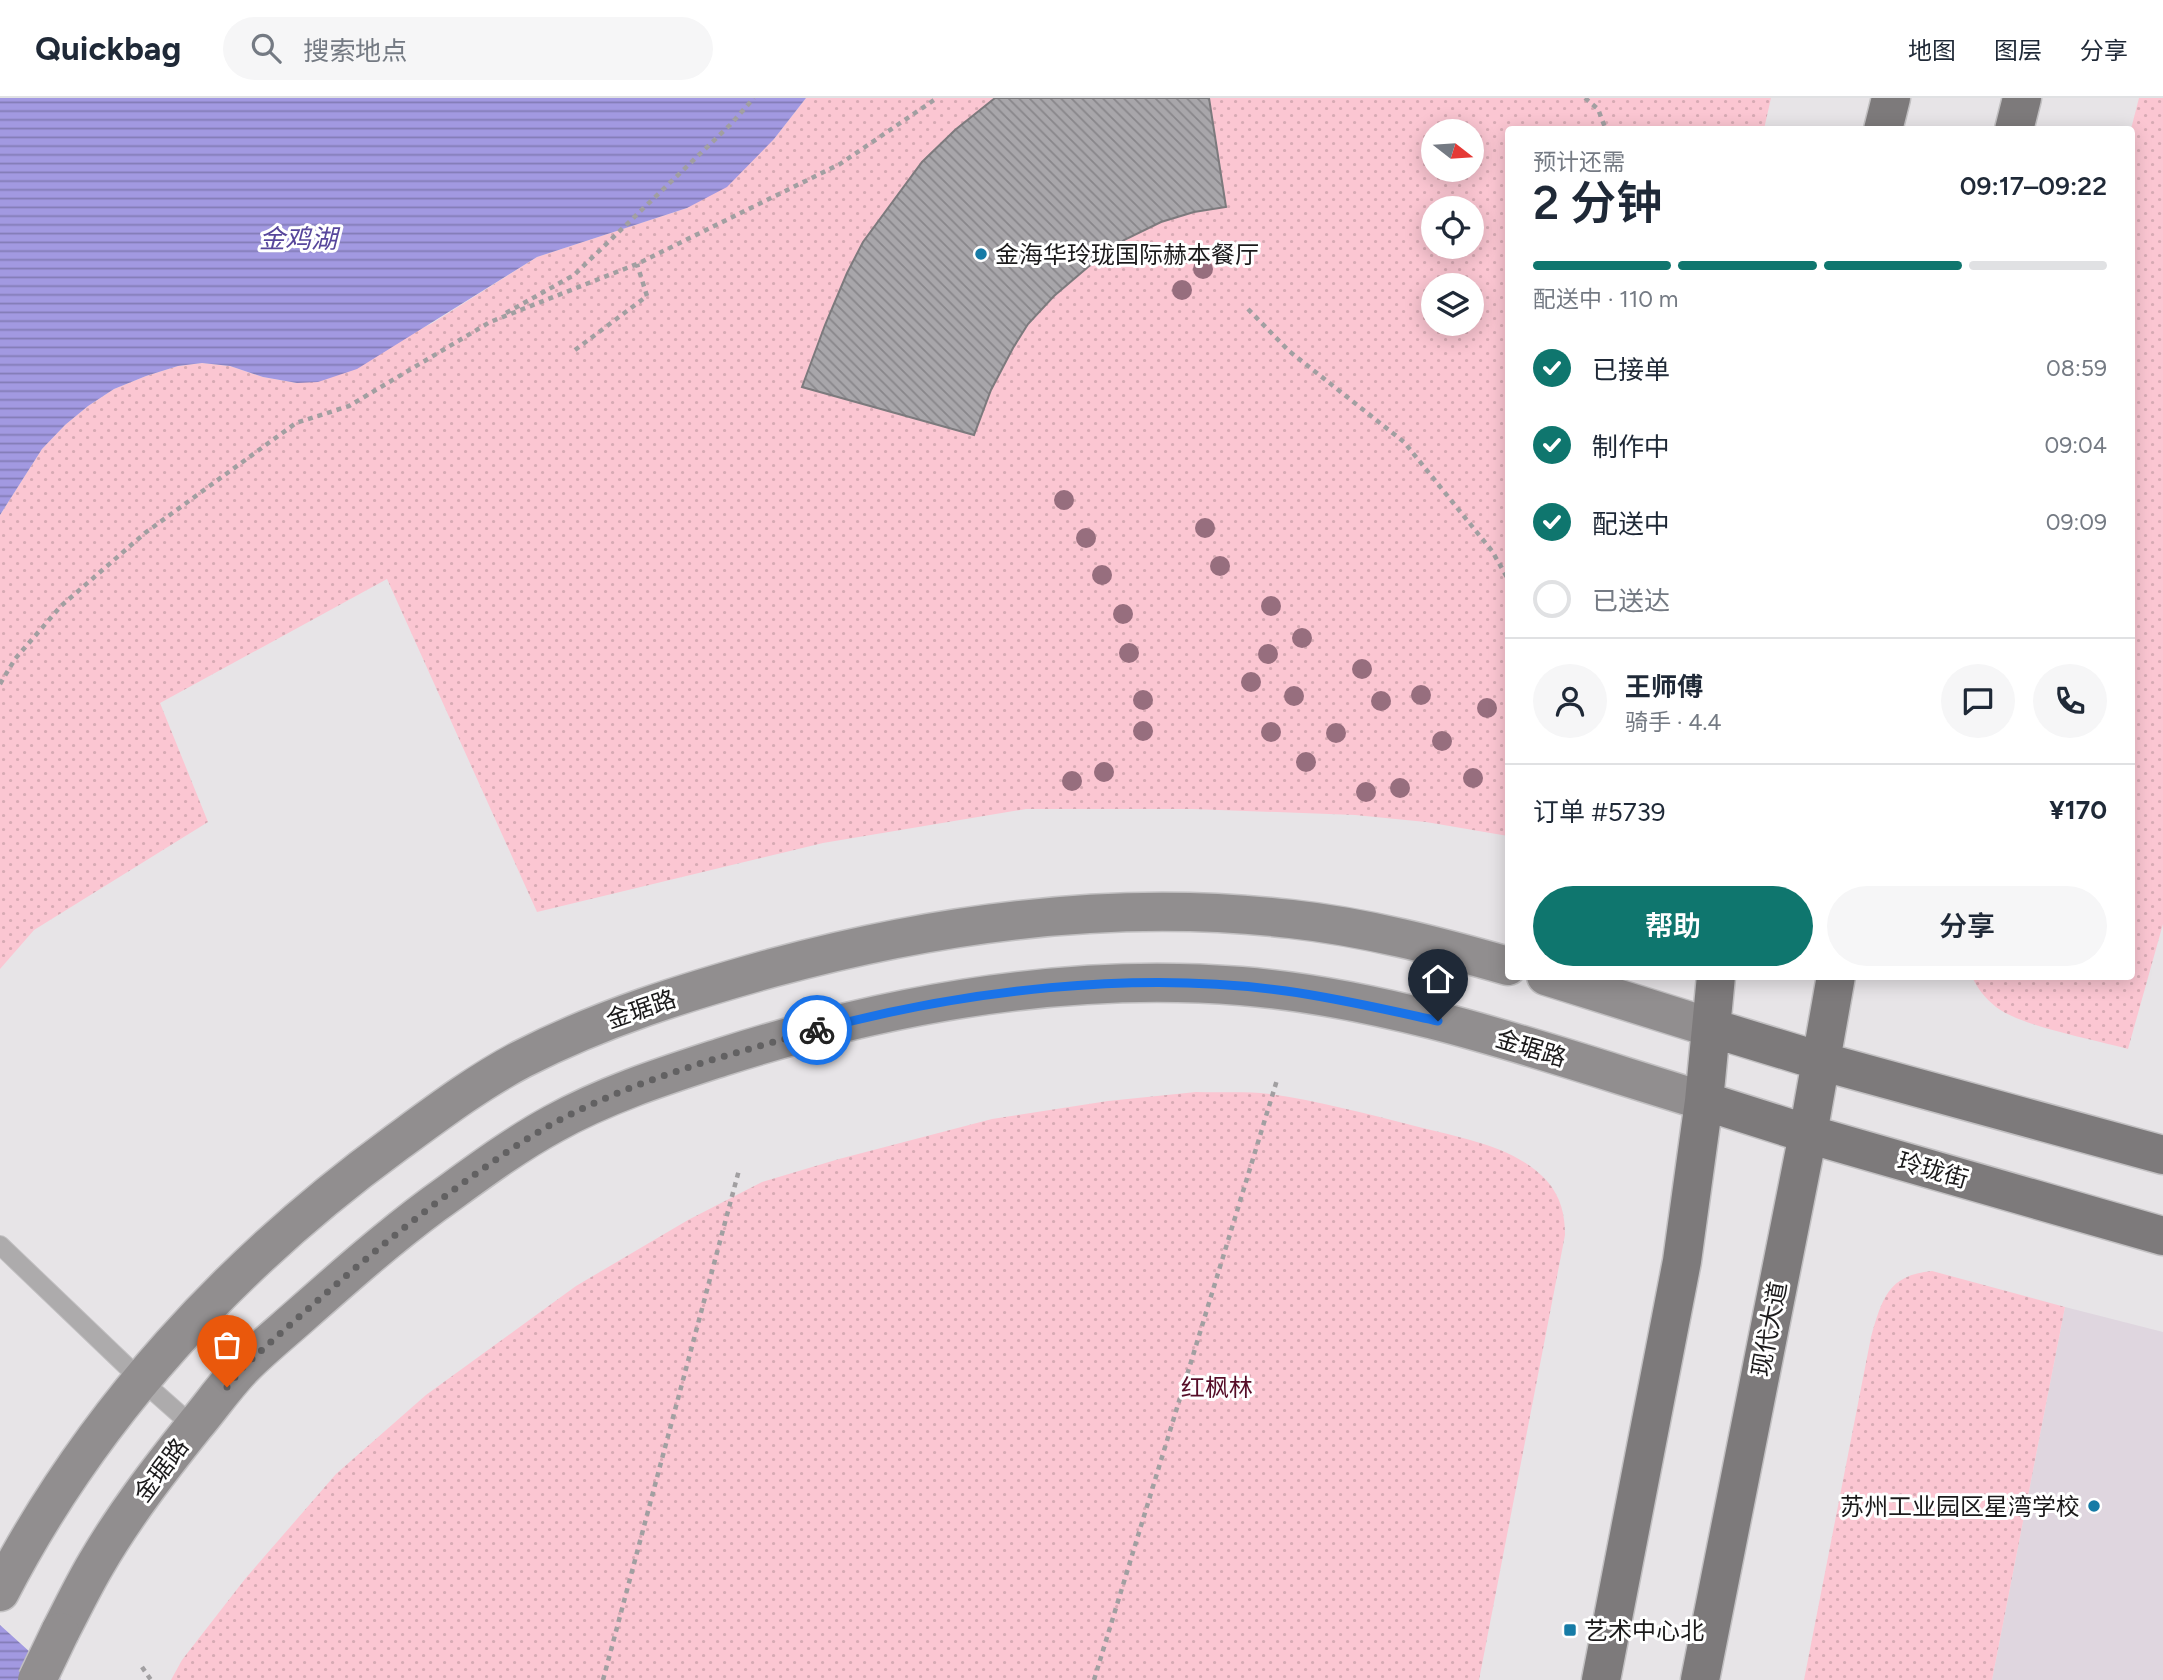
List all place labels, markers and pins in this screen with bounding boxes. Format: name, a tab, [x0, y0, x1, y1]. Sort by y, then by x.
place label: 金海华玲珑国际赫本餐厅	[995, 240, 1259, 269]
marker: 金海华玲珑国际赫本餐厅	[973, 246, 989, 262]
pin	[1408, 949, 1468, 1021]
pin	[197, 1315, 257, 1387]
place label: 苏州工业园区星湾学校	[1840, 1492, 2080, 1521]
marker: 苏州工业园区星湾学校	[2086, 1498, 2102, 1514]
place label: 艺术中心北	[1584, 1616, 1704, 1645]
marker: 艺术中心北	[1562, 1622, 1578, 1638]

